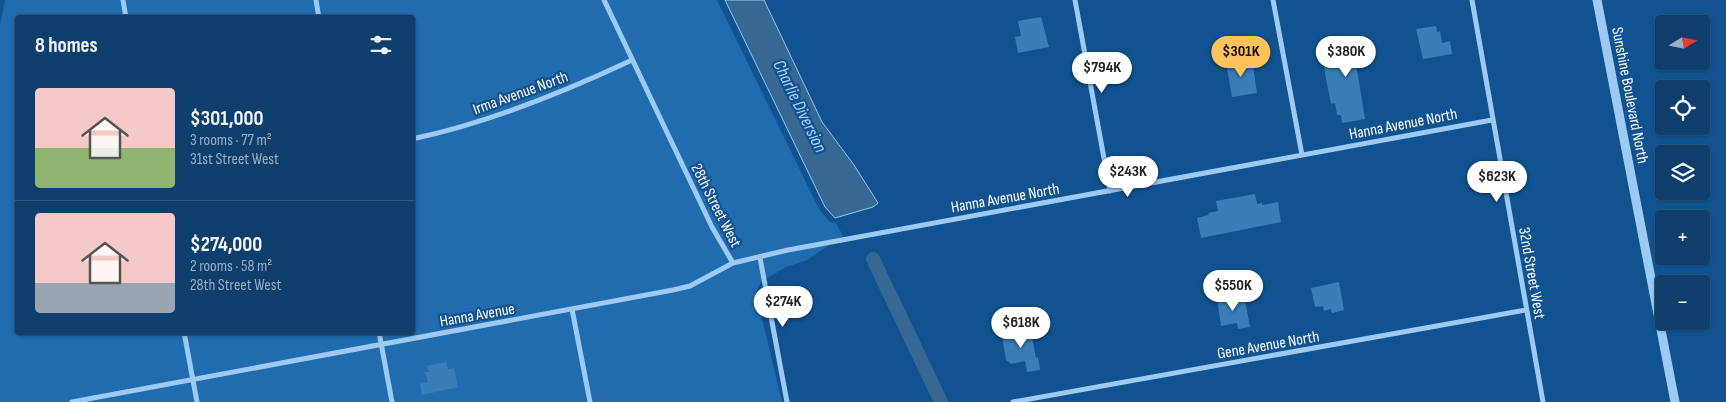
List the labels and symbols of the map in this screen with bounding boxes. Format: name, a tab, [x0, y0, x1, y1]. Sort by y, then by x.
north arrow	[1655, 15, 1710, 70]
street label: Sunshine Boulevard North	[1607, 25, 1652, 165]
pin: $301K	[1206, 36, 1276, 78]
pin: $380K	[1311, 36, 1381, 78]
pin: $794K	[1067, 52, 1137, 94]
water label: Charlie Diversion	[768, 57, 831, 156]
street label: Irma Avenue North	[470, 67, 571, 119]
street label: Hanna Avenue North	[1348, 105, 1459, 144]
pin: $243K	[1093, 156, 1163, 198]
pin: $623K	[1462, 160, 1532, 203]
street label: 28th Street West	[686, 161, 745, 251]
street label: Hanna Avenue North	[950, 180, 1061, 217]
street label: 32nd Street West	[1514, 226, 1549, 321]
pin: $550K	[1198, 270, 1268, 312]
pin: $274K	[748, 286, 818, 328]
street label: Hanna Avenue	[438, 300, 516, 331]
pin: $618K	[986, 306, 1056, 349]
street label: Gene Avenue North	[1216, 327, 1321, 364]

